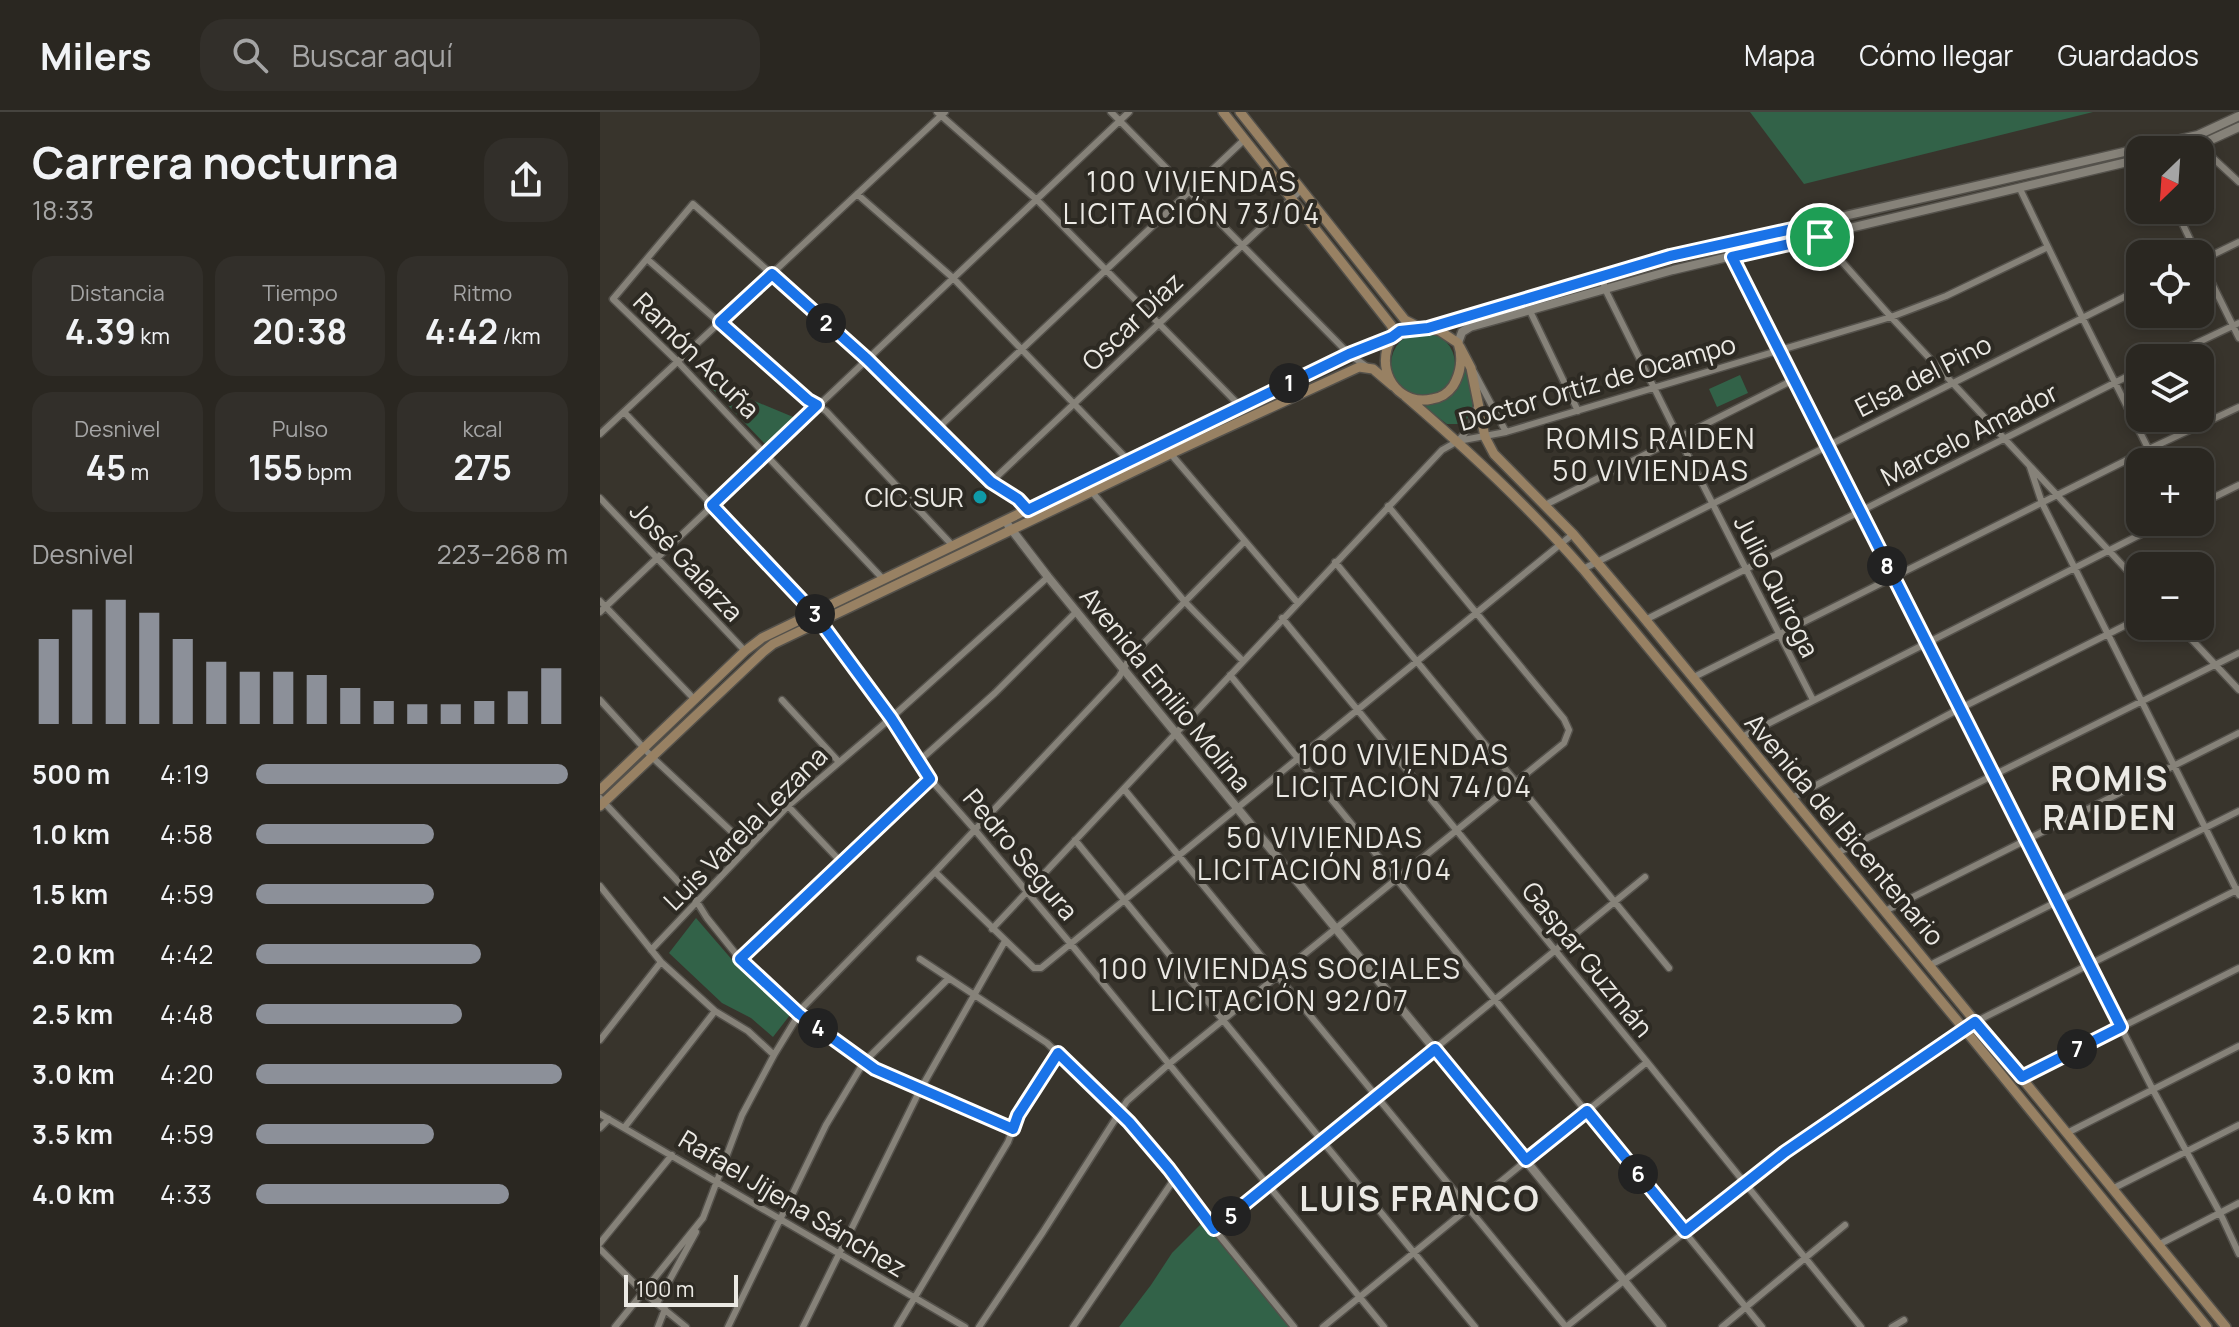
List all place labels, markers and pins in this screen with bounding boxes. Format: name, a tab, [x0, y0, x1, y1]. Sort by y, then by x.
pin	[1786, 203, 1854, 271]
pin: 2	[806, 303, 846, 343]
pin: 1	[1269, 363, 1309, 403]
place label: CIC SUR	[865, 479, 964, 515]
marker: CIC SUR	[971, 488, 989, 506]
pin: 8	[1867, 546, 1907, 586]
pin: 3	[795, 594, 835, 634]
pin: 4	[798, 1008, 838, 1048]
pin: 7	[2057, 1029, 2097, 1069]
pin: 6	[1618, 1154, 1658, 1194]
pin: 5	[1211, 1196, 1251, 1236]

